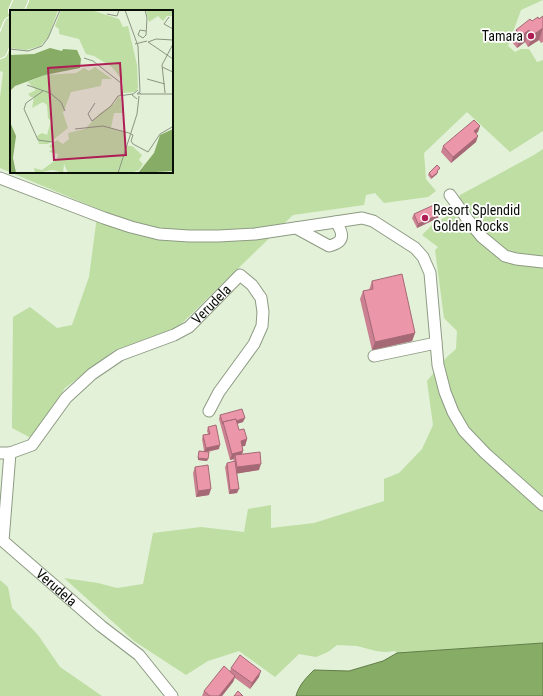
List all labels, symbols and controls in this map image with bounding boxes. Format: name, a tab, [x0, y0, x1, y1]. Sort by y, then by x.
inset map	[10, 10, 173, 173]
place label: Tamara	[482, 28, 523, 44]
marker: Tamara	[526, 31, 536, 41]
place label: Resort Splendid Golden Rocks	[433, 202, 520, 234]
marker: Resort Splendid Golden Rocks	[420, 213, 430, 223]
street label: Verudela	[189, 281, 234, 327]
street label: Verudela	[33, 565, 80, 609]

